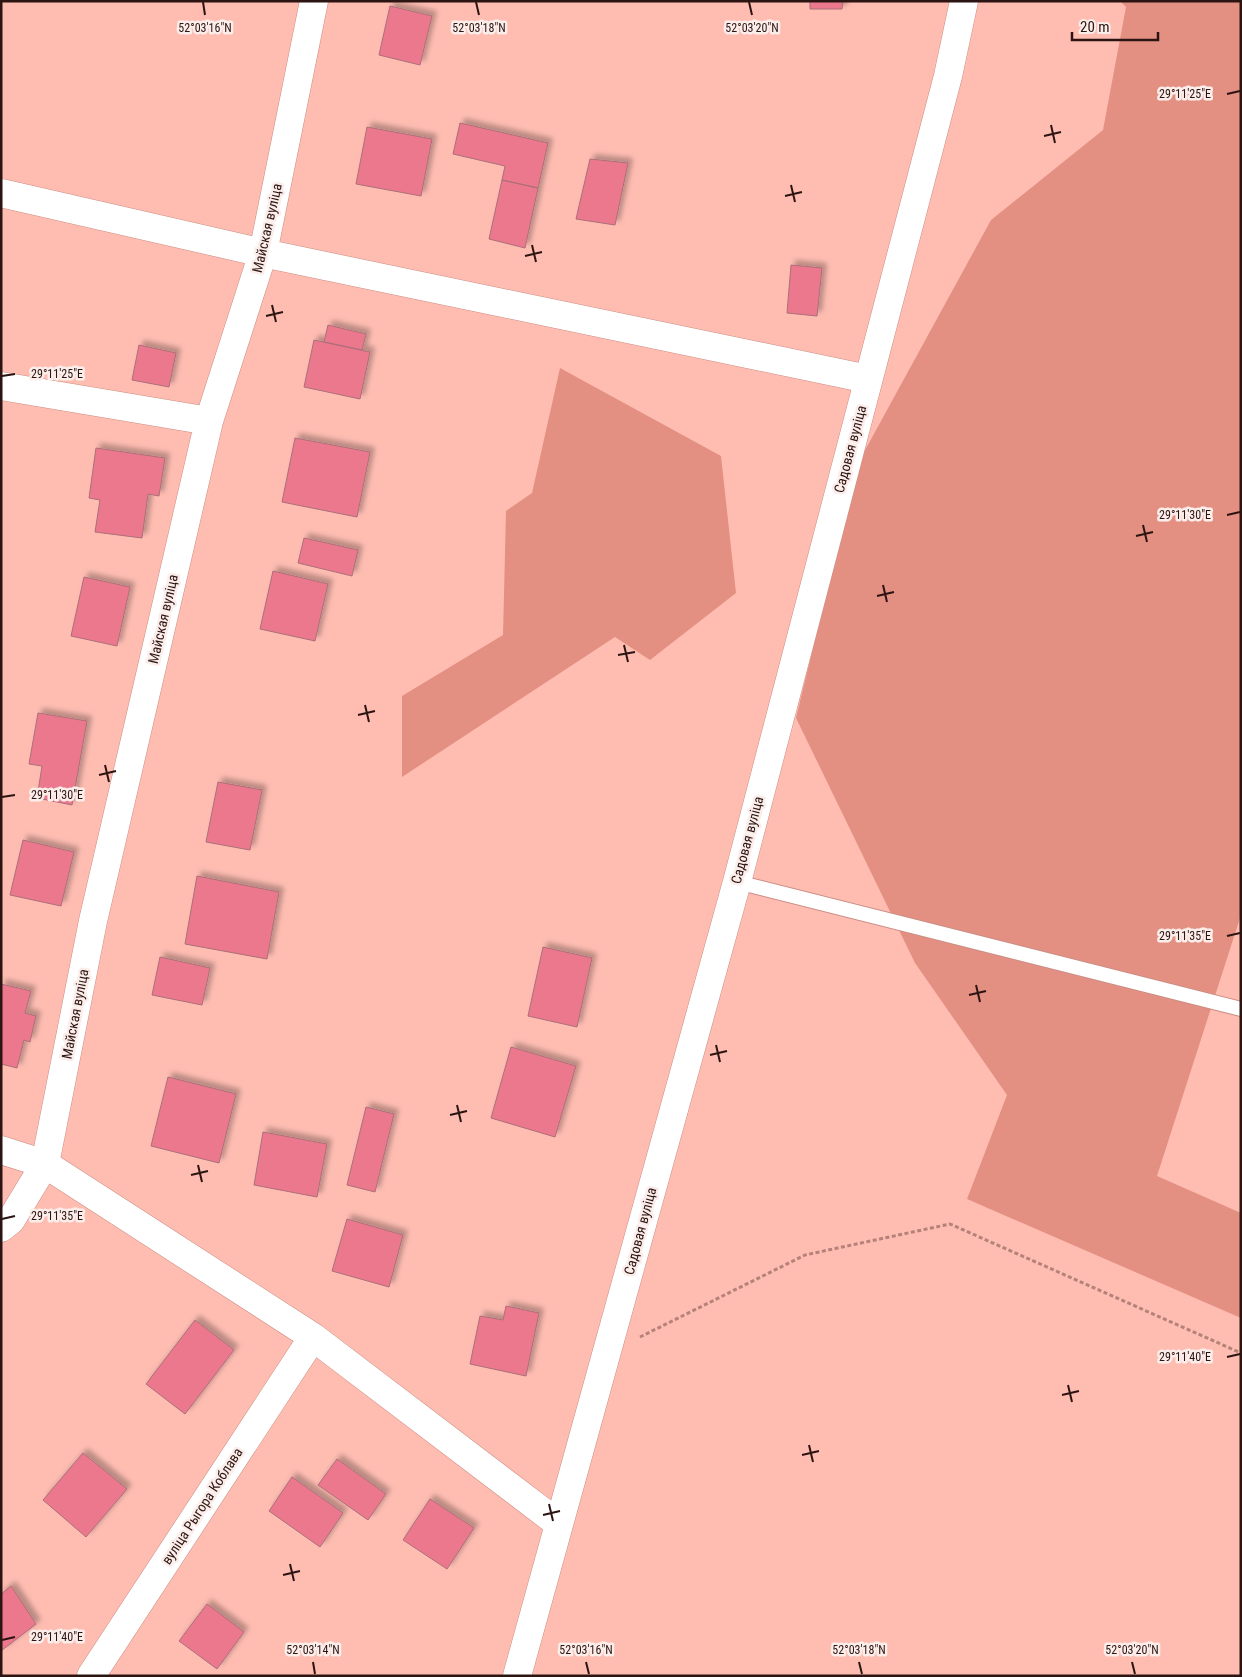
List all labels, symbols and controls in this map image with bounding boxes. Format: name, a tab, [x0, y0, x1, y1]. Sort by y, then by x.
scale bar	[1072, 10, 1158, 42]
text: 20 m	[1080, 18, 1110, 36]
text: 52°03'16"N	[178, 21, 232, 35]
text: 52°03'18"N	[452, 21, 506, 35]
text: 52°03'20"N	[725, 21, 779, 35]
text: 29°11'25"E	[1159, 87, 1211, 101]
street label: Майская вуліца	[249, 182, 285, 274]
text: 29°11'25"E	[31, 367, 83, 381]
street label: Садовая вуліца	[831, 404, 869, 494]
text: 29°11'30"E	[1159, 508, 1211, 522]
street label: Майская вуліца	[145, 573, 181, 665]
text: 29°11'30"E	[31, 788, 83, 802]
street label: Садовая вуліца	[728, 795, 766, 885]
text: 29°11'35"E	[1159, 929, 1211, 943]
street label: Майская вуліца	[58, 968, 92, 1060]
street label: Садовая вуліца	[621, 1186, 659, 1276]
text: 29°11'35"E	[31, 1209, 83, 1223]
text: 29°11'40"E	[1159, 1350, 1211, 1364]
street label: вуліца Рыгора Коблава	[158, 1445, 246, 1567]
text: 29°11'40"E	[31, 1630, 83, 1644]
text: 52°03'14"N	[286, 1643, 340, 1657]
text: 52°03'16"N	[559, 1643, 613, 1657]
text: 52°03'18"N	[832, 1643, 886, 1657]
text: 52°03'20"N	[1105, 1643, 1159, 1657]

